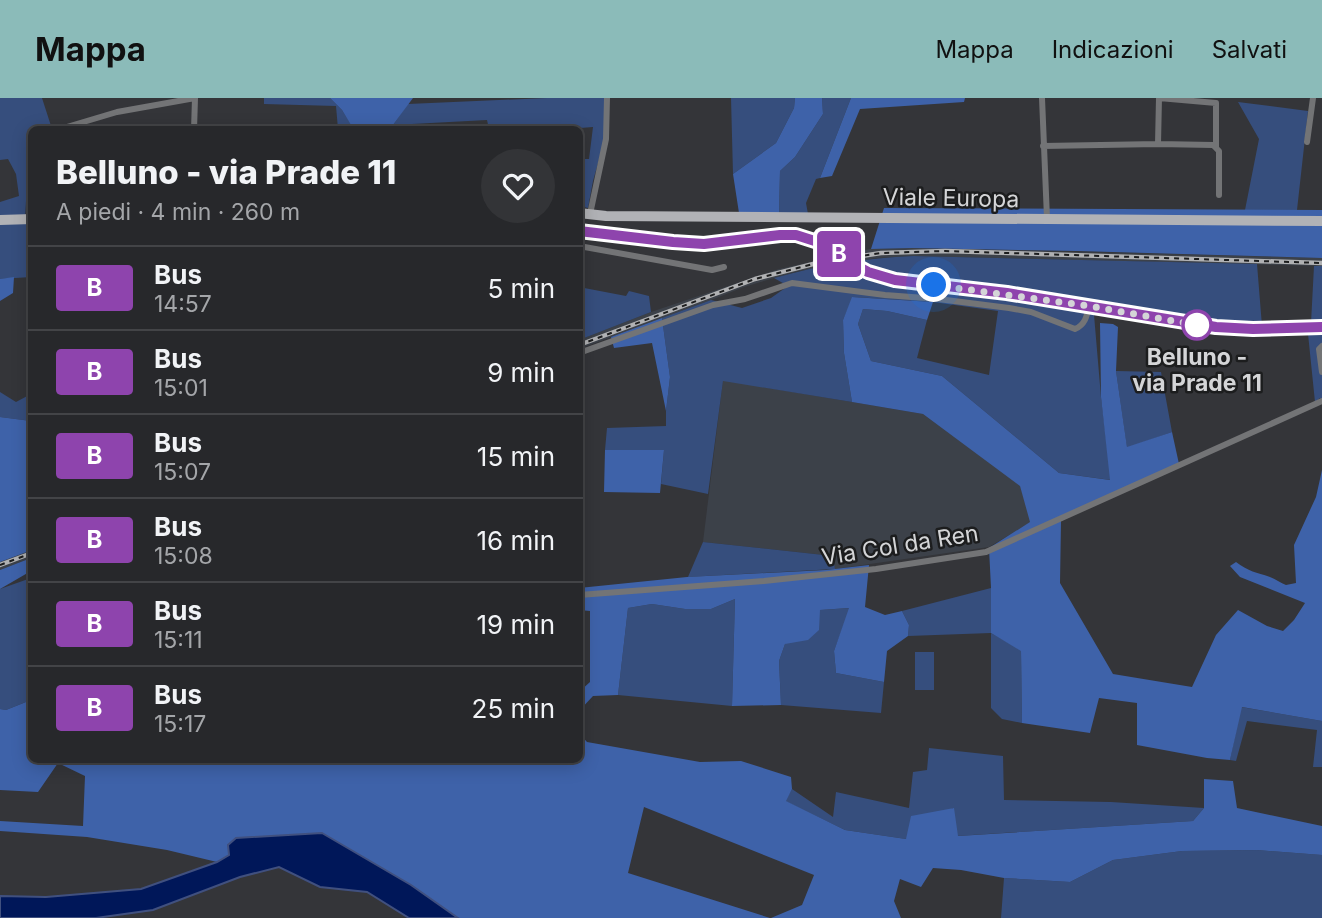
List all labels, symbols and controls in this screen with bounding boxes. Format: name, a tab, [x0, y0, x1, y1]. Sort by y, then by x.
text: Mappa	[35, 29, 146, 69]
text: Mappa	[935, 35, 1014, 64]
text: Indicazioni	[1052, 35, 1174, 64]
text: Salvati	[1212, 35, 1287, 64]
button: heart	[481, 149, 555, 223]
text: Belluno - via Prade 11	[56, 152, 396, 192]
street label: Viale Europa	[883, 183, 1019, 213]
text: A piedi · 4 min · 260 m	[56, 198, 300, 226]
line badge: B	[816, 231, 862, 277]
text: B	[831, 239, 847, 268]
text: Bus	[154, 259, 202, 290]
your location	[916, 267, 951, 302]
text: B	[87, 273, 102, 302]
text: 5 min	[487, 273, 555, 304]
text: 14:57	[154, 290, 212, 318]
marker: Belluno - via Prade 11	[1182, 310, 1212, 340]
text: Bus	[154, 343, 202, 374]
place label: Belluno - via Prade 11	[1132, 343, 1262, 397]
text: B	[87, 357, 102, 386]
text: 9 min	[487, 357, 555, 388]
text: 15:01	[154, 374, 208, 402]
text: Bus	[154, 427, 202, 458]
text: B	[87, 441, 102, 470]
text: 15 min	[477, 441, 555, 472]
text: 15:07	[154, 458, 211, 486]
text: Bus	[154, 511, 202, 542]
street label: Via Col da Ren	[820, 519, 980, 571]
text: B	[87, 525, 102, 554]
text: 16 min	[477, 525, 555, 556]
text: 15:08	[154, 542, 213, 570]
text: Bus	[154, 595, 202, 626]
text: B	[87, 609, 102, 638]
text: 19 min	[477, 609, 555, 640]
text: 15:11	[154, 626, 203, 654]
text: Bus	[154, 679, 202, 710]
text: B	[87, 693, 102, 722]
text: 25 min	[472, 693, 555, 724]
text: 15:17	[154, 710, 206, 738]

